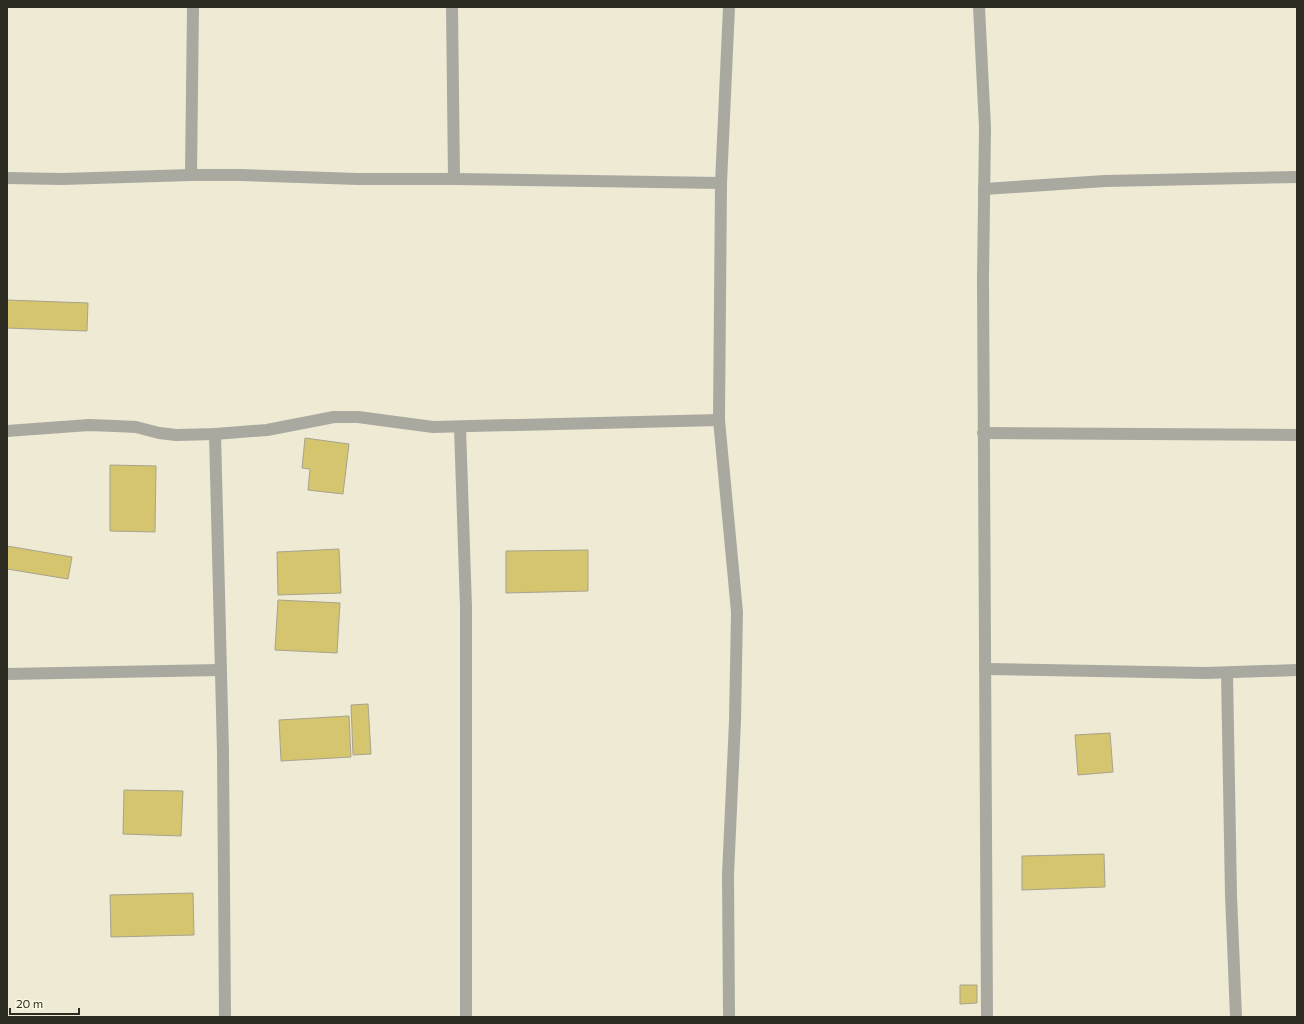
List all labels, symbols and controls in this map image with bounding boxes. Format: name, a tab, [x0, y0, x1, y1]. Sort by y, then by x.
scale bar	[10, 990, 79, 1016]
text: 20 m	[16, 996, 43, 1010]

